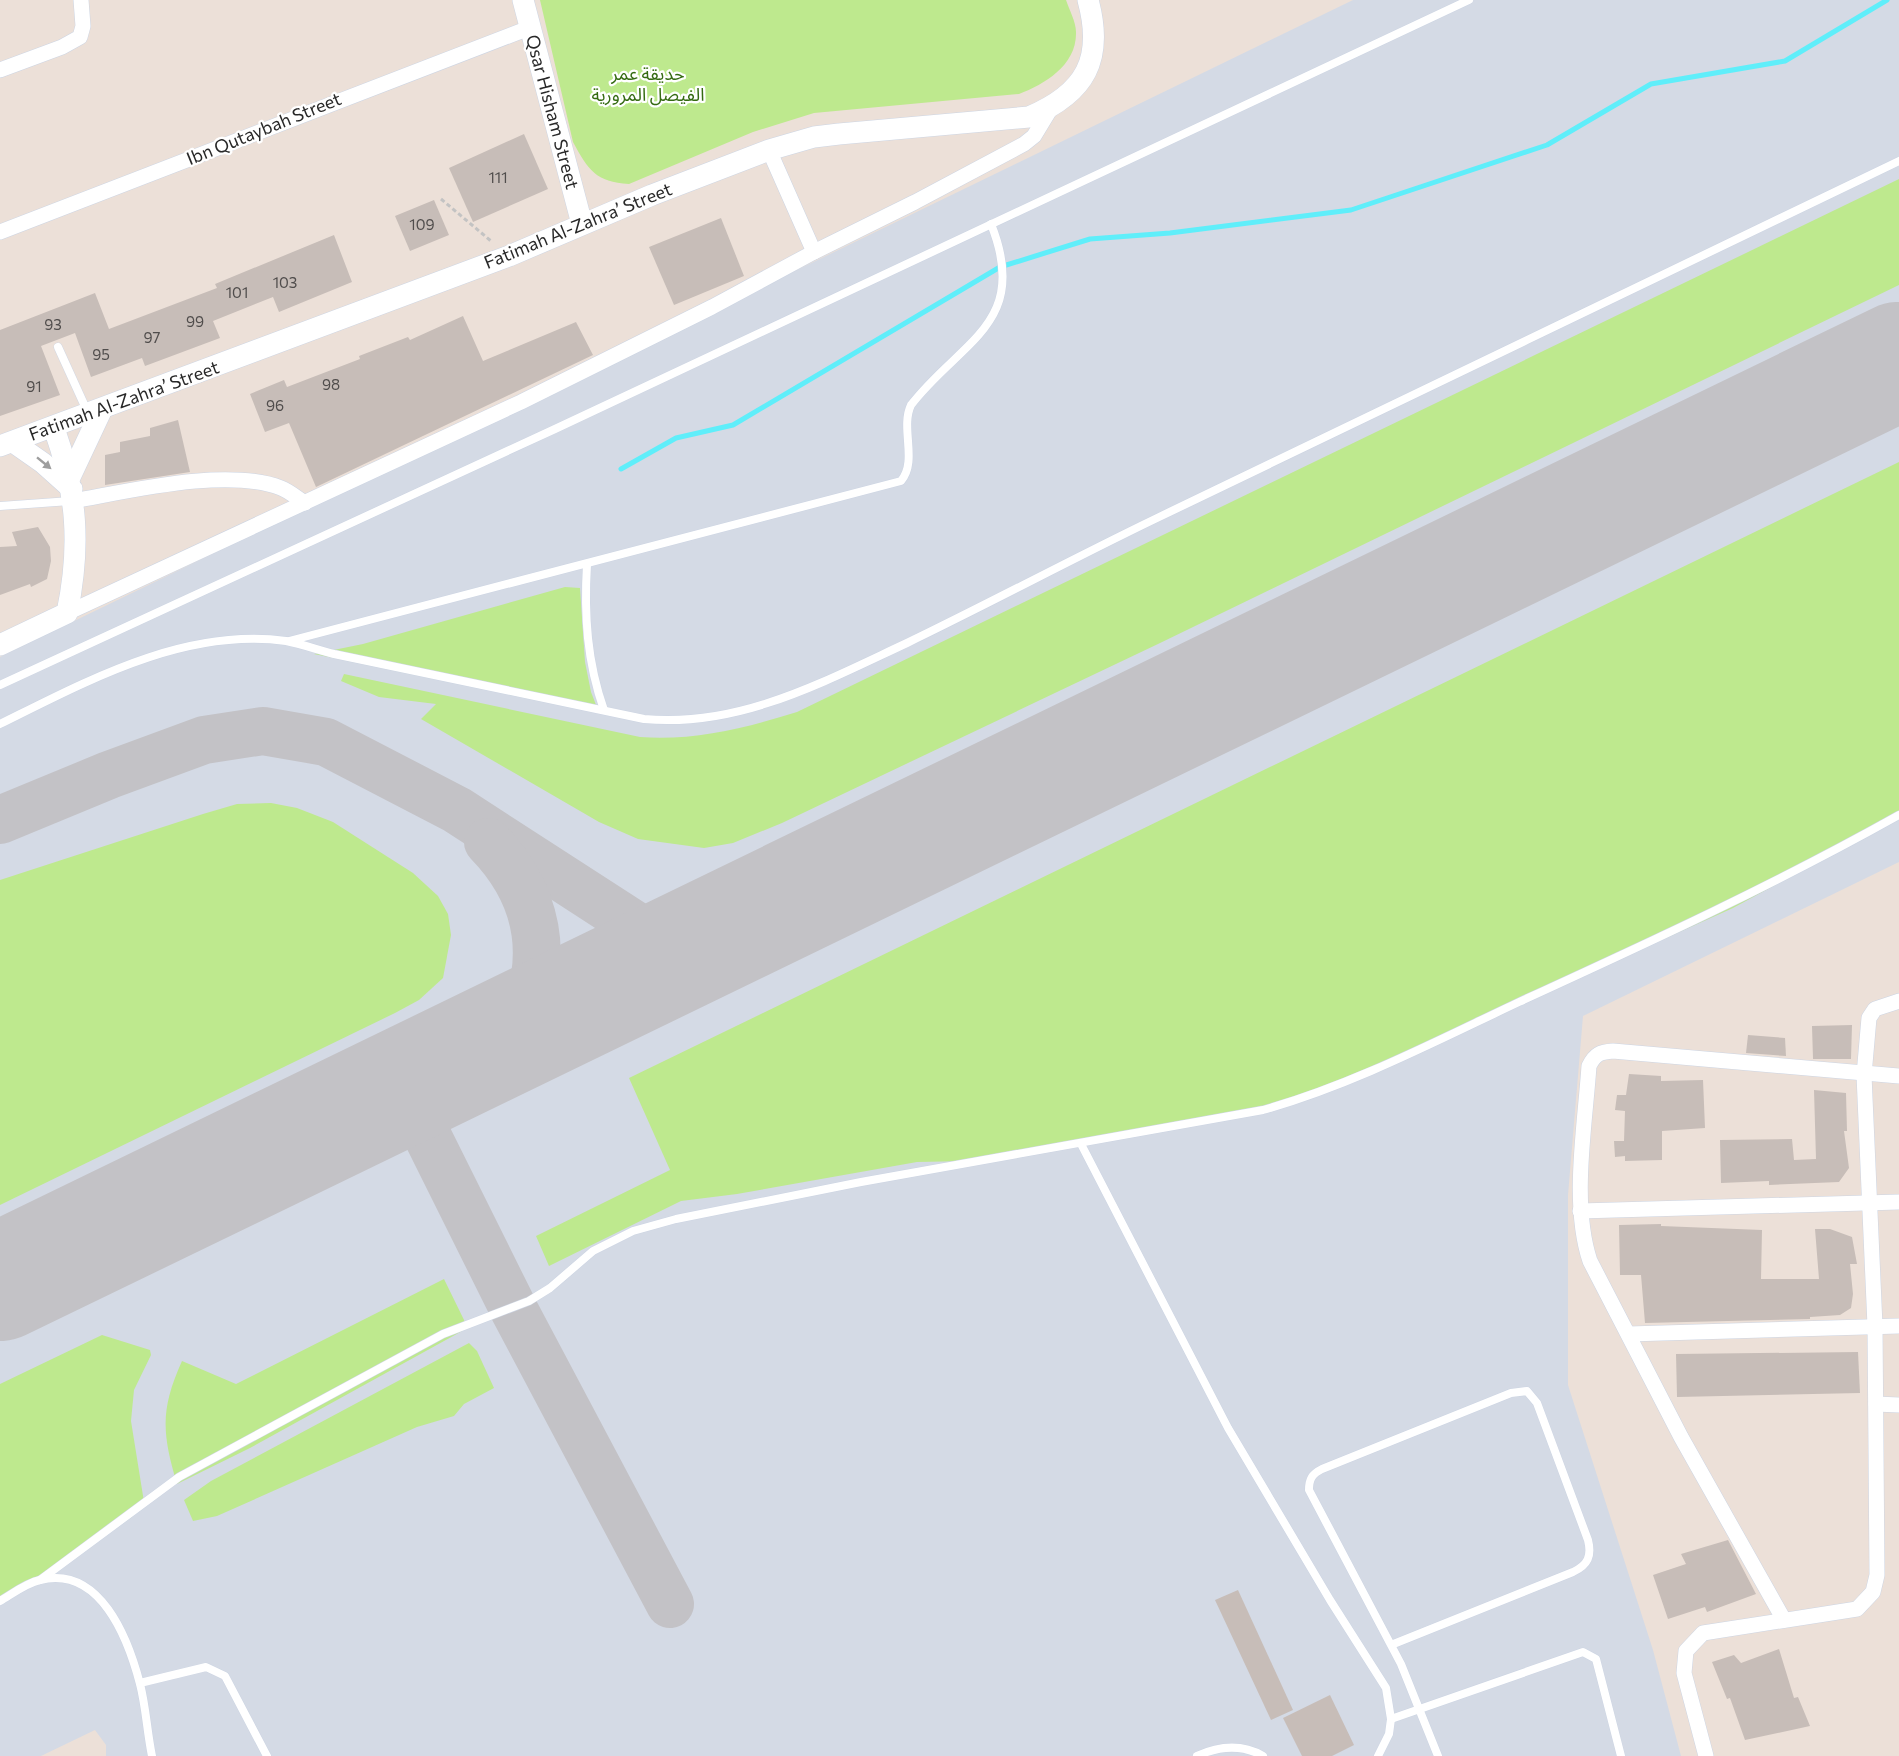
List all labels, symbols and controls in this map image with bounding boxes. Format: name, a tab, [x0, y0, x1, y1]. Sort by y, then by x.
street label: Qsar Hisham Street	[522, 32, 584, 191]
park label: حديقة عمر الفيصل المرورية	[592, 62, 705, 106]
street label: Ibn Qutaybah Street	[183, 87, 344, 169]
house number: 111	[488, 168, 508, 186]
street label: Fatimah Al-Zahra’ Street	[480, 177, 675, 273]
house number: 109	[409, 215, 435, 233]
house number: 103	[273, 273, 297, 291]
house number: 101	[226, 283, 248, 301]
house number: 99	[186, 312, 204, 330]
house number: 93	[44, 315, 62, 333]
house number: 97	[144, 328, 161, 346]
house number: 95	[92, 345, 110, 363]
street label: Fatimah Al-Zahra’ Street	[26, 355, 222, 445]
house number: 98	[322, 375, 340, 393]
house number: 91	[26, 377, 42, 395]
house number: 96	[266, 396, 284, 414]
one-way arrow	[36, 457, 52, 470]

